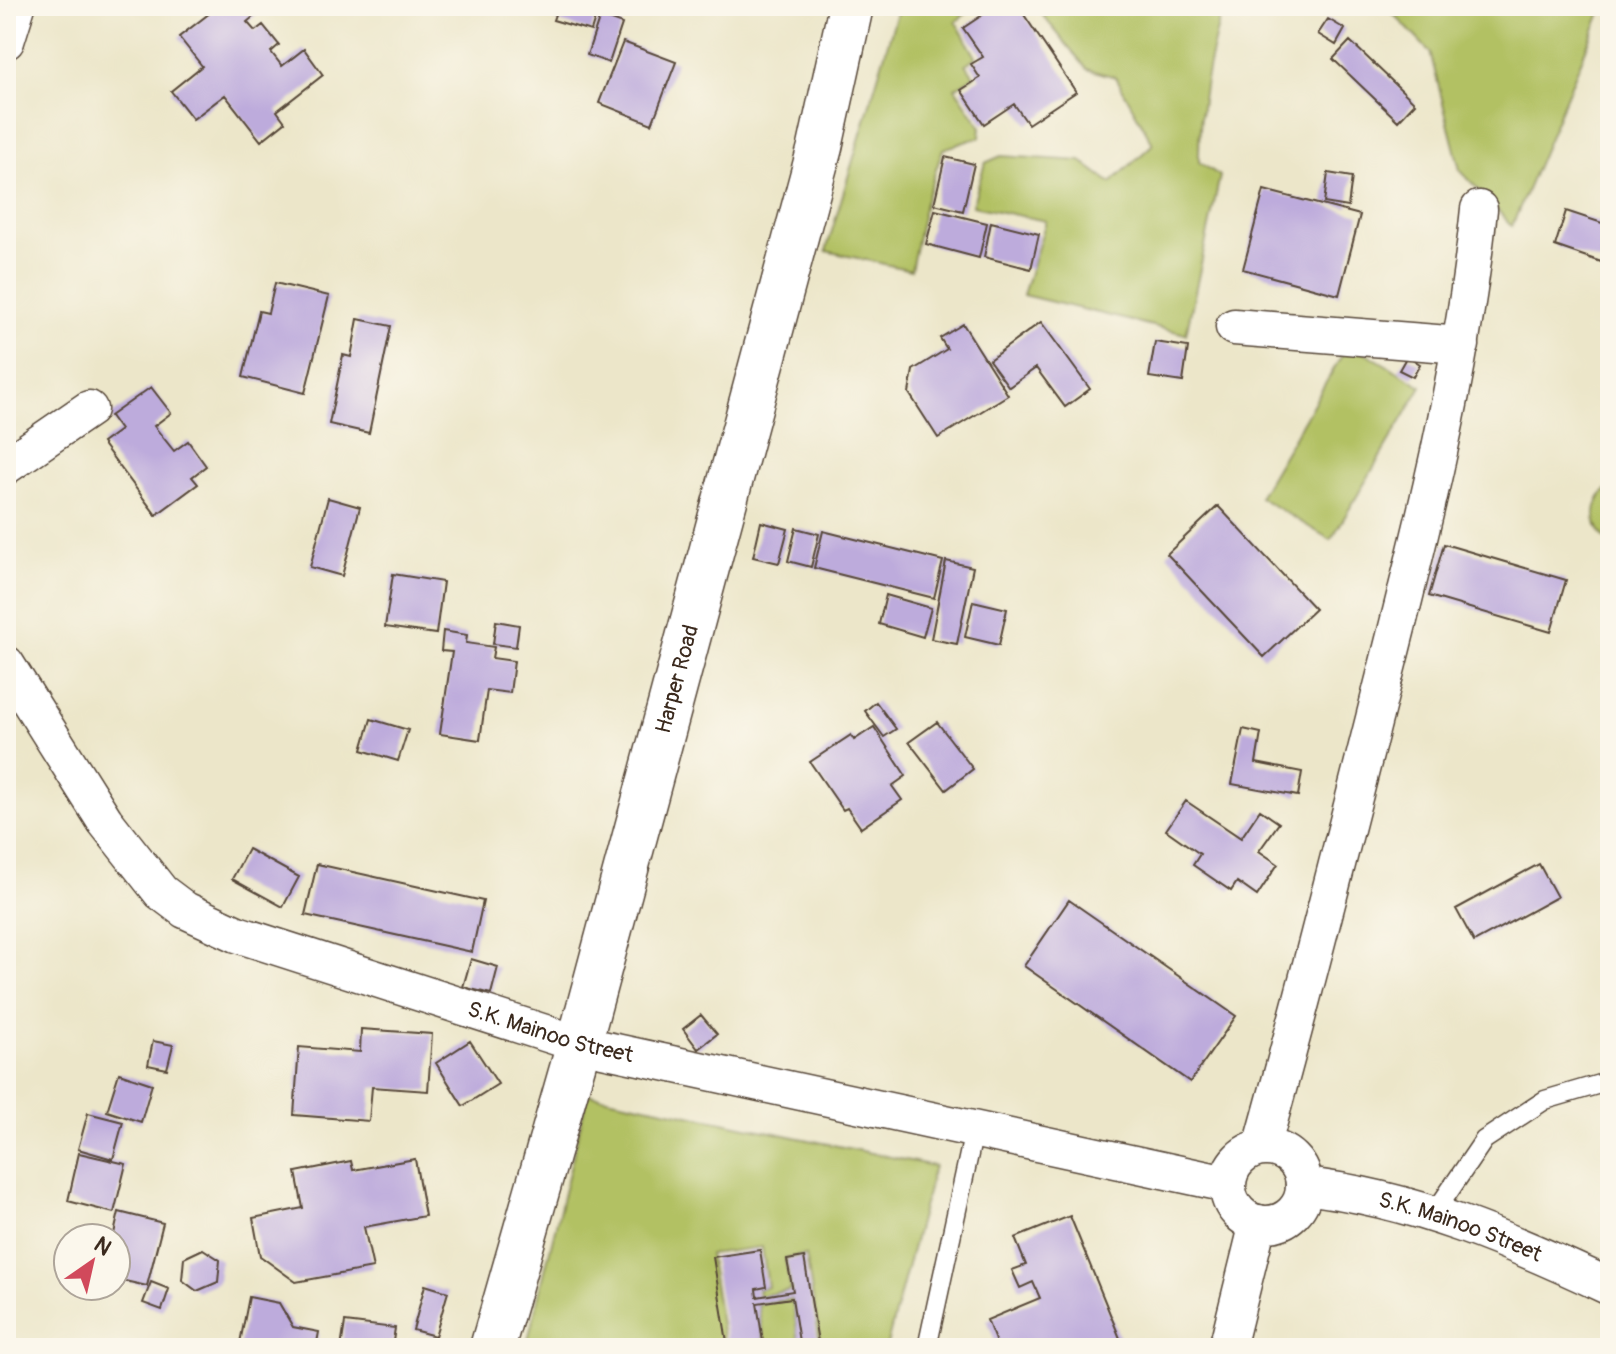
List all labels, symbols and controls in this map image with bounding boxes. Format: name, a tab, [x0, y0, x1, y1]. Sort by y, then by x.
street label: Harper Road	[649, 622, 705, 737]
street label: S.K. Mainoo Street	[464, 995, 636, 1069]
street label: S.K. Mainoo Street	[1376, 1186, 1546, 1268]
north arrow	[52, 1222, 132, 1302]
text: N	[89, 1230, 117, 1262]

